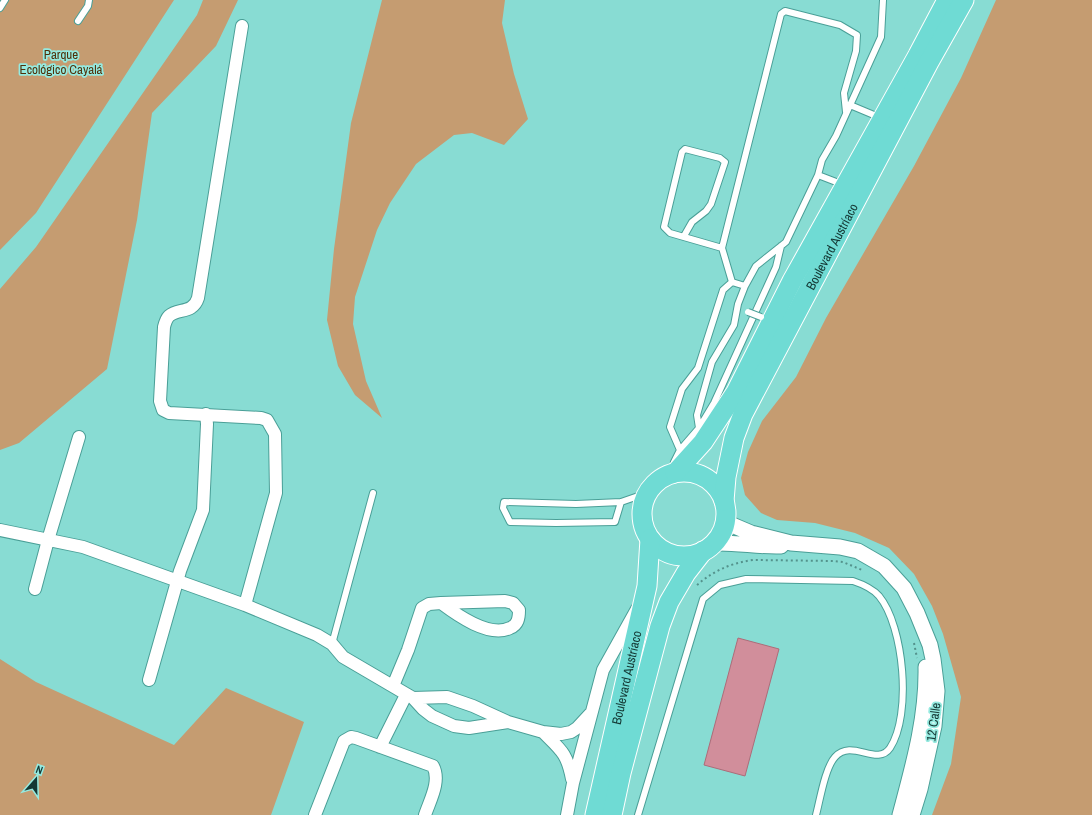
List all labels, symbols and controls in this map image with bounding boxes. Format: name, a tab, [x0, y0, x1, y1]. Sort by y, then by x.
park label: Parque Ecológico Cayalá	[20, 46, 103, 78]
street label: Boulevard Austríaco	[802, 200, 862, 293]
street label: Boulevard Austríaco	[608, 629, 646, 726]
street label: 12 Calle	[922, 701, 945, 743]
north arrow	[16, 759, 56, 799]
text: N	[34, 762, 45, 777]

